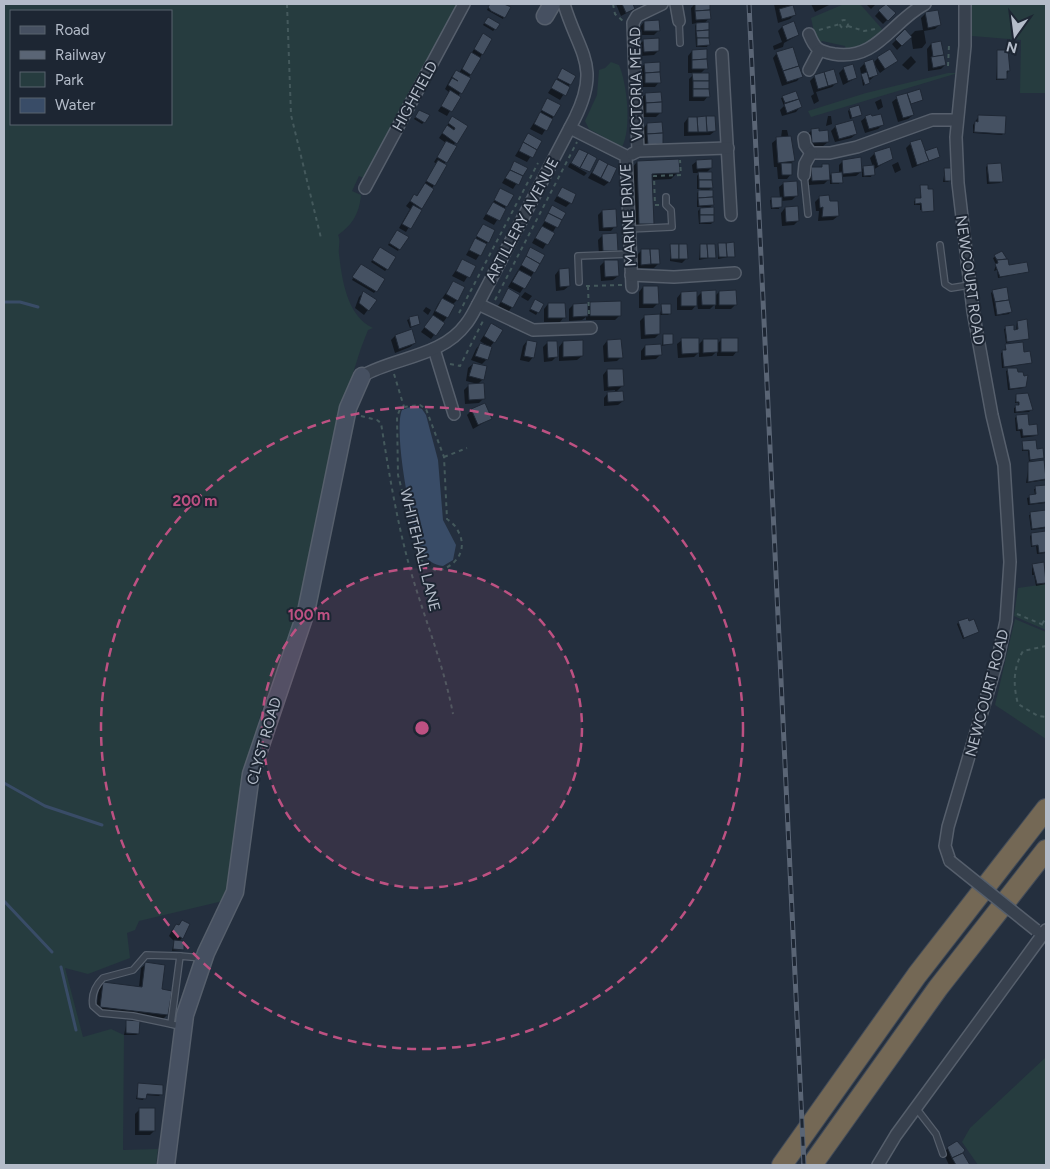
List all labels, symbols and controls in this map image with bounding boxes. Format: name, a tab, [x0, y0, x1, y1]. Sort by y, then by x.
legend	[10, 10, 172, 125]
north arrow	[990, 10, 1040, 60]
text: Road	[55, 21, 90, 39]
street label: VICTORIA MEAD	[626, 27, 646, 141]
text: N	[1005, 38, 1019, 57]
text: Railway	[55, 46, 106, 64]
street label: HIGHFIELD	[388, 58, 442, 134]
text: Park	[55, 71, 84, 89]
text: Water	[55, 96, 95, 114]
street label: ARTILLERY AVENUE	[482, 155, 562, 285]
street label: MARINE DRIVE	[616, 163, 640, 267]
street label: NEWCOURT ROAD	[952, 214, 988, 346]
street label: WHITEHALL LANE	[396, 487, 444, 613]
text: 200 m	[173, 492, 217, 510]
text: 100 m	[288, 606, 330, 624]
street label: NEWCOURT ROAD	[961, 628, 1013, 758]
street label: CLYST ROAD	[243, 695, 285, 787]
centre of rings	[413, 719, 431, 737]

